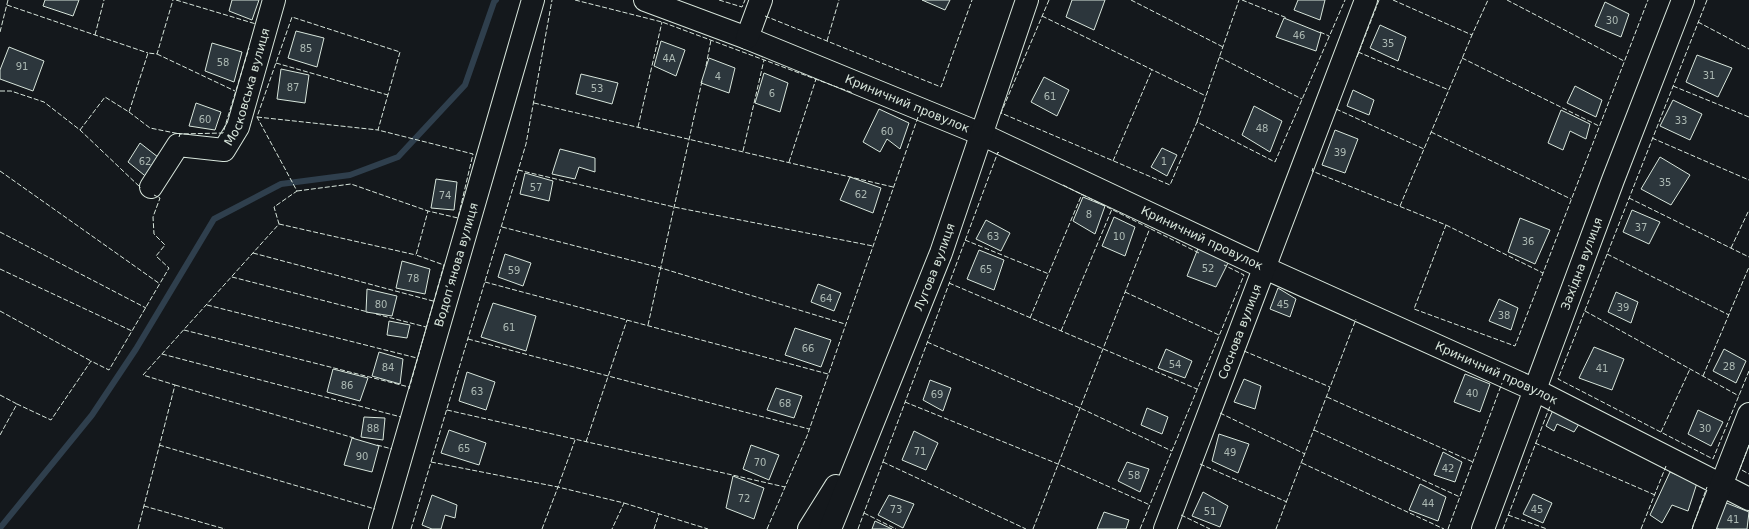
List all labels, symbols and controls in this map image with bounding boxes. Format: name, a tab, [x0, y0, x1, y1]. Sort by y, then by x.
house number: 30	[1606, 15, 1618, 26]
street label: Московська вулиця	[221, 27, 273, 148]
house number: 46	[1293, 30, 1305, 41]
house number: 35	[1382, 38, 1394, 49]
house number: 85	[300, 43, 312, 54]
house number: 4А	[662, 53, 676, 64]
house number: 58	[217, 57, 229, 68]
house number: 91	[16, 61, 28, 72]
house number: 31	[1703, 70, 1715, 81]
house number: 4	[715, 71, 721, 82]
street label: Криничний провулок	[843, 72, 972, 135]
house number: 87	[287, 82, 299, 93]
house number: 53	[591, 83, 603, 94]
house number: 6	[769, 88, 775, 99]
house number: 61	[1044, 91, 1056, 102]
house number: 60	[199, 114, 211, 125]
house number: 33	[1675, 115, 1687, 126]
house number: 48	[1256, 123, 1268, 134]
house number: 60	[881, 126, 893, 137]
house number: 39	[1334, 147, 1346, 158]
house number: 62	[139, 156, 151, 167]
house number: 1	[1161, 156, 1167, 167]
house number: 35	[1659, 177, 1671, 188]
house number: 57	[530, 182, 542, 193]
house number: 62	[855, 189, 867, 200]
house number: 74	[439, 190, 451, 201]
street label: Водоп’янова вулиця	[432, 201, 481, 329]
street label: Криничний провулок	[1139, 203, 1265, 273]
house number: 8	[1086, 209, 1092, 220]
street label: Західна вулиця	[1558, 215, 1605, 312]
street label: Лугова вулиця	[911, 221, 958, 313]
house number: 37	[1635, 222, 1647, 233]
house number: 63	[987, 231, 999, 242]
house number: 10	[1113, 231, 1125, 242]
house number: 36	[1522, 236, 1534, 247]
house number: 52	[1202, 263, 1214, 274]
house number: 65	[980, 264, 992, 275]
house number: 59	[508, 265, 520, 276]
house number: 78	[407, 273, 419, 284]
street label: Соснова вулиця	[1215, 282, 1264, 381]
house number: 64	[820, 293, 832, 304]
house number: 80	[375, 299, 387, 310]
house number: 45	[1277, 299, 1289, 310]
house number: 39	[1617, 302, 1629, 313]
house number: 38	[1498, 310, 1510, 321]
house number: 61	[503, 322, 515, 333]
street label: Криничний провулок	[1433, 339, 1560, 407]
house number: 66	[802, 343, 814, 354]
house number: 54	[1169, 359, 1181, 370]
house number: 28	[1723, 361, 1735, 372]
house number: 84	[382, 362, 394, 373]
house number: 41	[1596, 363, 1608, 374]
house number: 86	[341, 380, 353, 391]
house number: 63	[471, 386, 483, 397]
house number: 40	[1466, 388, 1478, 399]
house number: 69	[931, 389, 943, 400]
house number: 68	[779, 398, 791, 409]
house number: 88	[367, 423, 379, 434]
house number: 30	[1699, 423, 1711, 434]
house number: 65	[458, 443, 470, 454]
house number: 71	[914, 446, 926, 457]
house number: 49	[1224, 447, 1236, 458]
house number: 90	[356, 451, 368, 462]
house number: 70	[754, 457, 766, 468]
house number: 42	[1442, 463, 1454, 474]
house number: 58	[1128, 470, 1140, 481]
house number: 72	[738, 493, 750, 504]
house number: 44	[1422, 498, 1434, 509]
house number: 73	[890, 504, 902, 515]
house number: 45	[1531, 504, 1543, 515]
house number: 51	[1204, 506, 1216, 517]
house number: 41	[1727, 514, 1739, 525]

